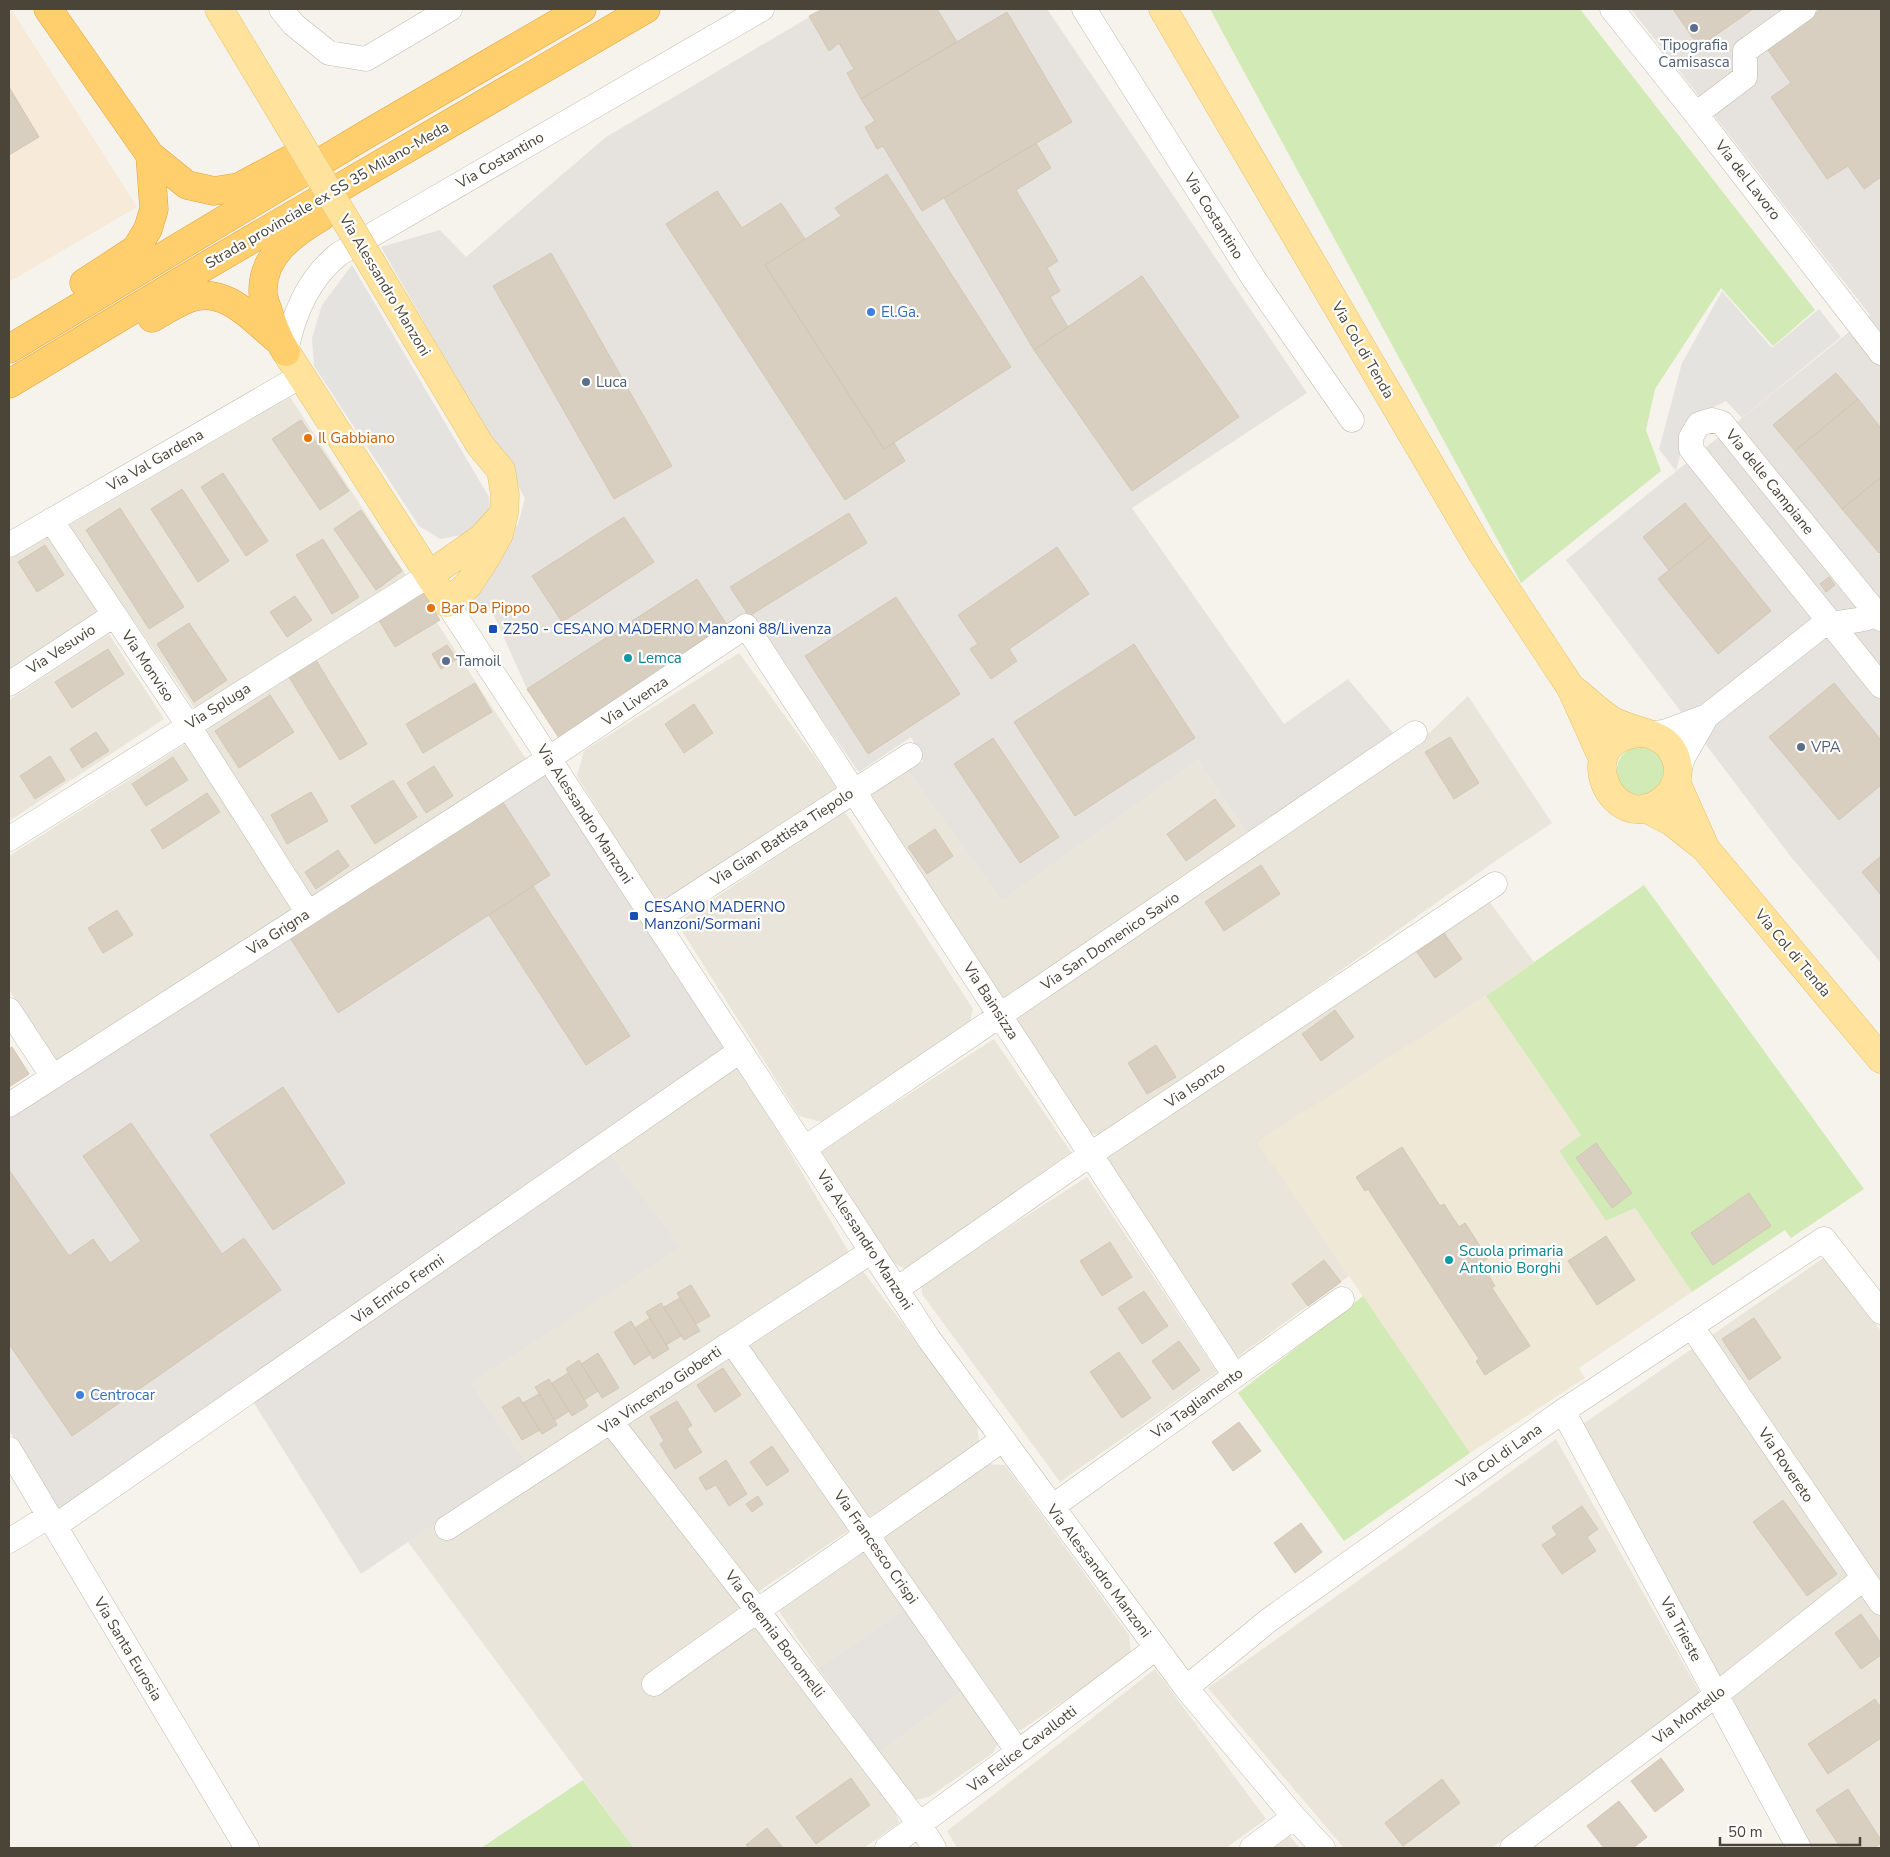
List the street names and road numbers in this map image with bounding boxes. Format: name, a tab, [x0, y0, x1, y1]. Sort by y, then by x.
street label: Strada provinciale ex SS 35 Milano-Meda	[202, 117, 452, 273]
street label: Via Costantino	[452, 127, 547, 194]
street label: Via del Lavoro	[1710, 135, 1786, 224]
street label: Via Costantino	[1179, 168, 1248, 263]
street label: Via Alessandro Manzoni	[334, 209, 435, 360]
street label: Via Col di Tenda	[1327, 297, 1399, 402]
street label: Via Val Gardena	[102, 424, 207, 496]
street label: Via delle Campiane	[1721, 424, 1819, 539]
street label: Via Vesuvio	[22, 619, 99, 679]
street label: Via Monviso	[116, 626, 179, 706]
street label: Via Livenza	[597, 671, 672, 731]
street label: Via Spluga	[181, 678, 254, 734]
street label: Via Alessandro Manzoni	[532, 740, 638, 888]
street label: Via Gian Battista Tiepolo	[706, 783, 857, 891]
street label: Via San Domenico Savio	[1036, 887, 1183, 995]
street label: Via Grigna	[242, 904, 313, 960]
street label: Via Col di Tenda	[1750, 904, 1836, 1001]
street label: Via Bainsizza	[958, 958, 1023, 1043]
street label: Via Isonzo	[1160, 1058, 1229, 1113]
street label: Via Alessandro Manzoni	[812, 1166, 918, 1314]
street label: Via Enrico Fermi	[347, 1250, 448, 1329]
street label: Via Vincenzo Gioberti	[594, 1341, 725, 1439]
street label: Via Tagliamento	[1146, 1363, 1247, 1444]
street label: Via Col di Lana	[1451, 1419, 1546, 1494]
street label: Via Rovereto	[1753, 1423, 1818, 1506]
street label: Via Francesco Crispi	[829, 1485, 923, 1608]
street label: Via Alessandro Manzoni	[1042, 1499, 1156, 1642]
street label: Via Geremia Bonomelli	[720, 1566, 829, 1702]
street label: Via Trieste	[1655, 1592, 1706, 1665]
street label: Via Santa Eurosia	[89, 1593, 167, 1705]
street label: Via Montello	[1648, 1681, 1729, 1749]
street label: Via Felice Cavallotti	[962, 1701, 1081, 1797]

